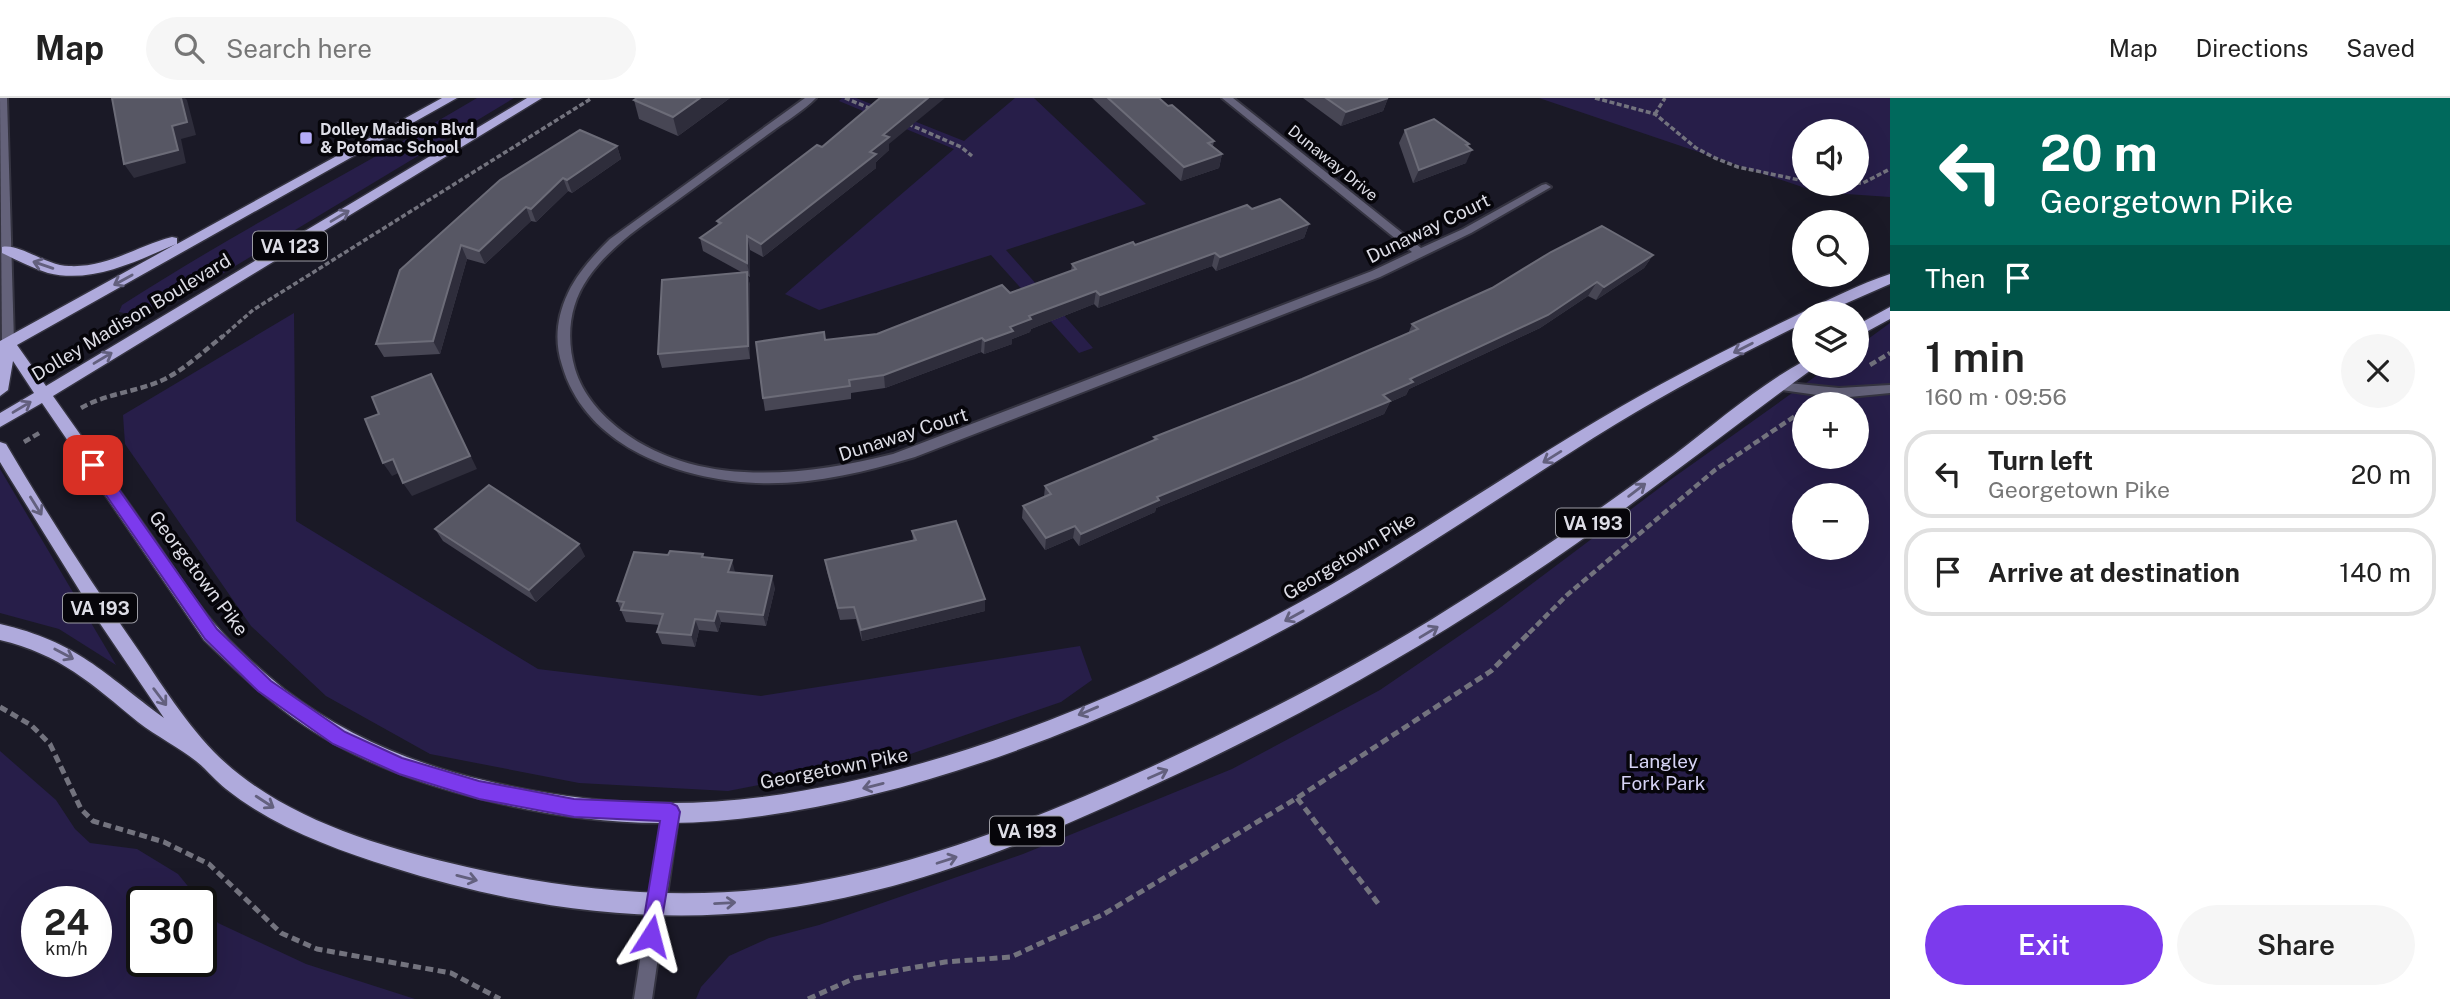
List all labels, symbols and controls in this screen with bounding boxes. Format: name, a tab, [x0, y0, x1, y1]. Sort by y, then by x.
search box	[146, 17, 636, 80]
text: Map	[35, 29, 104, 67]
icon: search	[170, 29, 208, 67]
text: Search here	[226, 33, 372, 64]
text: Map	[2109, 34, 2158, 62]
text: Directions	[2196, 34, 2308, 62]
text: Saved	[2346, 34, 2415, 62]
map controls	[1792, 119, 1869, 560]
button: sound	[1792, 119, 1869, 196]
place label: Dolley Madison Blvd & Potomac School	[320, 120, 474, 157]
street label: Dunaway Drive	[1284, 121, 1382, 205]
text: 20 m	[2040, 124, 2158, 182]
icon: left	[1925, 126, 2016, 217]
marker: Dolley Madison Blvd & Potomac School	[298, 130, 314, 146]
text: Georgetown Pike	[2040, 183, 2293, 220]
street label: Dunaway Court	[1363, 189, 1493, 267]
one-way arrow	[330, 208, 350, 222]
button: search	[1792, 210, 1869, 287]
road number: VA 123	[253, 232, 327, 260]
street label: Dolley Madison Boulevard	[27, 249, 235, 385]
one-way arrow	[32, 258, 54, 270]
icon: arrive	[1999, 259, 2037, 297]
text: Then	[1925, 263, 1985, 294]
one-way arrow	[113, 273, 133, 287]
button: layers	[1792, 301, 1869, 378]
text: 1 min	[1925, 332, 2025, 381]
button: close	[2341, 334, 2415, 408]
one-way arrow	[1733, 341, 1754, 355]
one-way arrow	[93, 351, 113, 365]
text: 160 m · 09:56	[1925, 383, 2067, 410]
button: +	[1792, 392, 1869, 469]
one-way arrow	[12, 400, 32, 414]
street label: Dunaway Court	[836, 403, 970, 465]
pin	[63, 435, 123, 495]
text: Turn left	[1988, 445, 2093, 476]
icon: arrive	[74, 446, 112, 484]
one-way arrow	[1543, 450, 1562, 465]
icon: left	[1929, 455, 1967, 493]
text: 20 m	[2351, 459, 2411, 490]
text: Georgetown Pike	[1988, 476, 2170, 503]
one-way arrow	[1627, 483, 1646, 497]
button: −	[1792, 483, 1869, 560]
one-way arrow	[29, 496, 43, 516]
street label: Georgetown Pike	[145, 506, 253, 640]
street label: Georgetown Pike	[1279, 508, 1419, 604]
road number: VA 193	[1556, 508, 1630, 538]
icon: arrive	[1929, 553, 1967, 591]
text: Arrive at destination	[1988, 557, 2240, 588]
text: 140 m	[2339, 557, 2411, 588]
road number: VA 193	[63, 594, 137, 622]
one-way arrow	[1284, 610, 1305, 623]
one-way arrow	[1419, 625, 1439, 639]
one-way arrow	[53, 648, 74, 661]
one-way arrow	[152, 687, 167, 706]
one-way arrow	[1078, 706, 1099, 719]
street label: Georgetown Pike	[758, 743, 910, 793]
park label: Langley Fork Park	[1621, 750, 1706, 794]
one-way arrow	[1146, 767, 1168, 780]
one-way arrow	[862, 780, 885, 794]
one-way arrow	[254, 795, 274, 809]
road number: VA 193	[990, 816, 1064, 846]
one-way arrow	[936, 853, 958, 865]
one-way arrow	[455, 872, 478, 885]
speed limit sign: 30	[126, 886, 217, 977]
one-way arrow	[713, 897, 736, 910]
position arrow	[614, 899, 688, 973]
text: 24	[44, 902, 89, 943]
button: Exit	[1925, 905, 2163, 985]
button: Share	[2177, 905, 2415, 985]
text: km/h	[45, 938, 88, 959]

